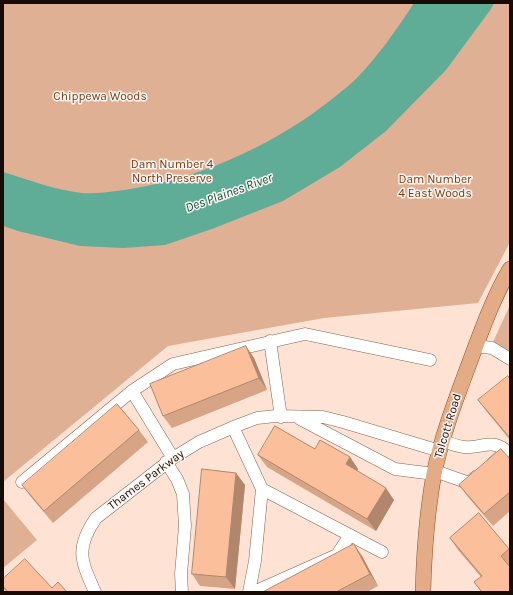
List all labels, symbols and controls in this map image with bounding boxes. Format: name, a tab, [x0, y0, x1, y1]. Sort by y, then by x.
park label: Chippewa Woods	[53, 90, 147, 104]
park label: Dam Number 4 North Preserve	[131, 158, 213, 186]
water label: Des Plaines River	[183, 170, 275, 216]
park label: Dam Number 4 East Woods	[398, 173, 472, 201]
street label: Talcott Road	[431, 392, 465, 460]
street label: Thames Parkway	[105, 447, 187, 513]

